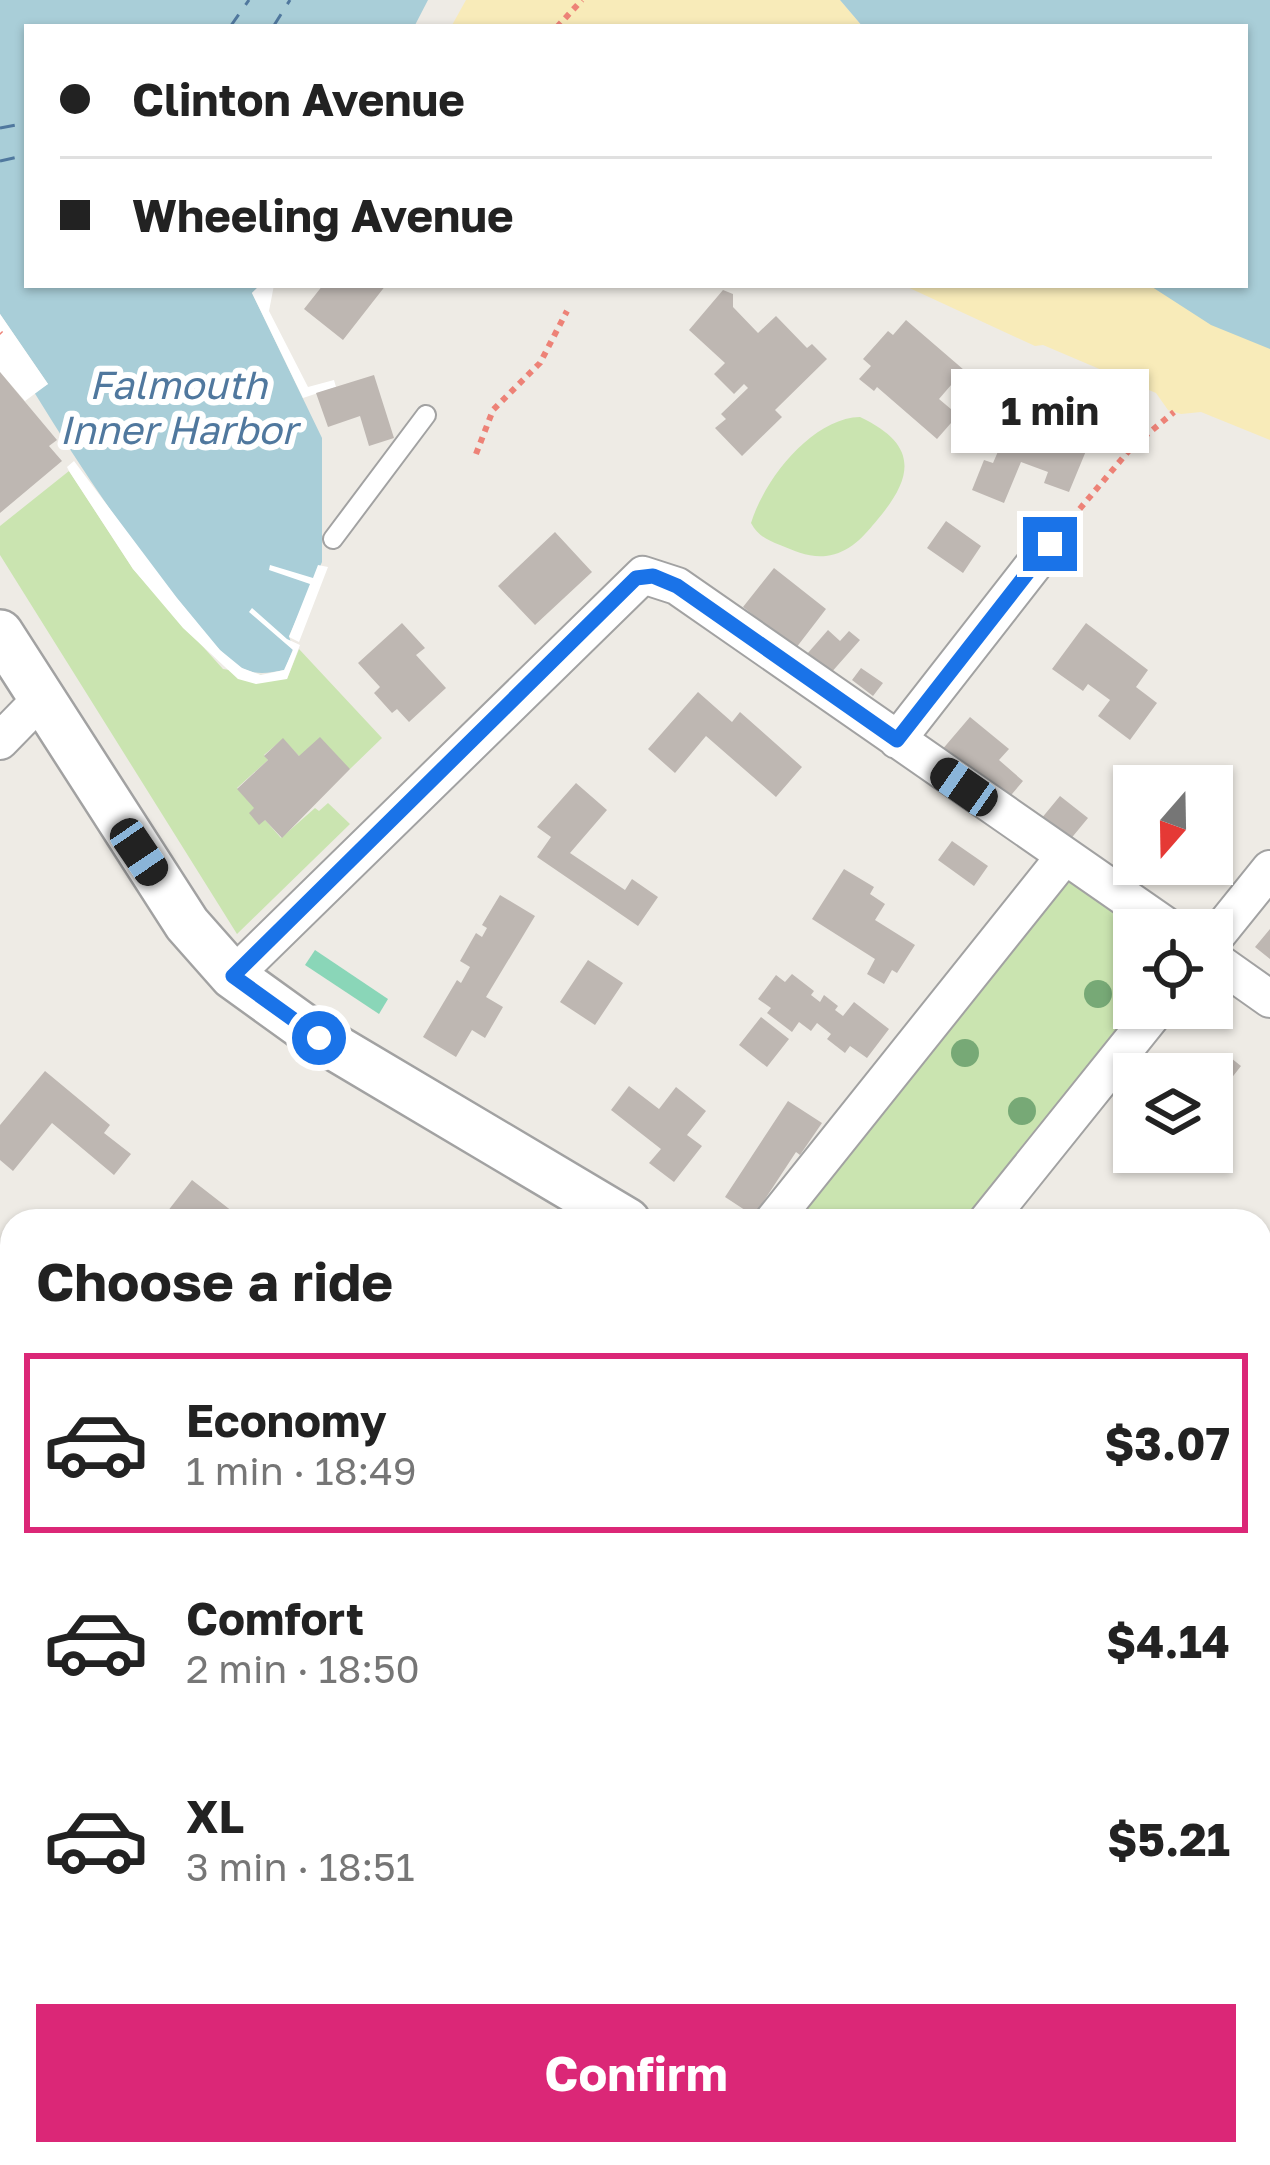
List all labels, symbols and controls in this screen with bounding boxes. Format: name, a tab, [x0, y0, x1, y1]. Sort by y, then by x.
text: Clinton Avenue	[132, 72, 465, 126]
text: Wheeling Avenue	[132, 188, 514, 242]
water label: Falmouth Inner Harbor	[59, 361, 301, 453]
callout: 1 min	[951, 370, 1149, 454]
text: 1 min	[1001, 387, 1099, 434]
route end	[1023, 517, 1077, 571]
car	[924, 752, 1004, 822]
north arrow	[1113, 765, 1233, 885]
map controls	[1113, 765, 1233, 1173]
car	[104, 812, 174, 892]
button: locate	[1113, 909, 1233, 1029]
route start	[292, 1011, 346, 1065]
button: layers	[1113, 1053, 1233, 1173]
text: Choose a ride	[36, 1248, 393, 1313]
icon: car	[42, 1389, 150, 1497]
text: Economy	[186, 1393, 387, 1447]
text: $3.07	[1104, 1416, 1230, 1470]
text: 1 min · 18:49	[186, 1447, 417, 1494]
icon: car	[42, 1587, 150, 1695]
text: Comfort	[186, 1591, 364, 1645]
text: $4.14	[1106, 1614, 1230, 1668]
text: 2 min · 18:50	[186, 1645, 420, 1692]
icon: car	[42, 1785, 150, 1893]
text: XL	[186, 1789, 244, 1843]
text: $5.21	[1107, 1812, 1230, 1866]
text: 3 min · 18:51	[186, 1843, 415, 1890]
button: Confirm	[36, 2004, 1236, 2142]

